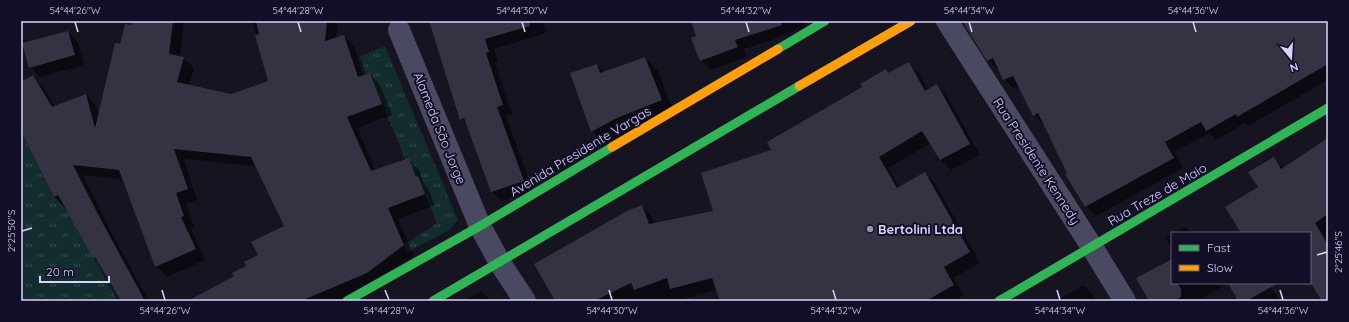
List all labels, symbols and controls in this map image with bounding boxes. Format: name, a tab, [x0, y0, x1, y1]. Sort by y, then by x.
text: 54°44'26"W	[50, 4, 101, 17]
text: 54°44'28"W	[273, 4, 324, 17]
text: 54°44'30"W	[496, 4, 548, 17]
text: 54°44'32"W	[721, 4, 772, 17]
text: 54°44'34"W	[944, 4, 995, 17]
text: 54°44'36"W	[1168, 4, 1219, 17]
north arrow	[1271, 38, 1311, 78]
text: N	[1288, 60, 1300, 75]
street label: Alameda São Jorge	[410, 70, 470, 186]
street label: Rua Presidente Kennedy	[990, 95, 1084, 227]
street label: Avenida Presidente Vargas	[507, 103, 653, 199]
street label: Rua Treze de Maio	[1105, 159, 1209, 229]
text: 2°25'50"S	[5, 209, 18, 252]
place label: Bertolini Ltda	[878, 221, 963, 237]
marker: Bertolini Ltda	[865, 224, 875, 234]
text: 2°25'46"S	[1332, 231, 1345, 273]
legend	[1171, 232, 1311, 284]
text: Fast	[1207, 240, 1231, 255]
scale bar	[40, 258, 109, 284]
text: Slow	[1207, 260, 1233, 275]
text: 20 m	[46, 264, 74, 279]
text: 54°44'26"W	[140, 304, 191, 317]
text: 54°44'28"W	[364, 304, 415, 317]
text: 54°44'30"W	[586, 304, 638, 317]
text: 54°44'32"W	[811, 304, 862, 317]
text: 54°44'34"W	[1035, 304, 1086, 317]
text: 54°44'36"W	[1258, 304, 1309, 317]

